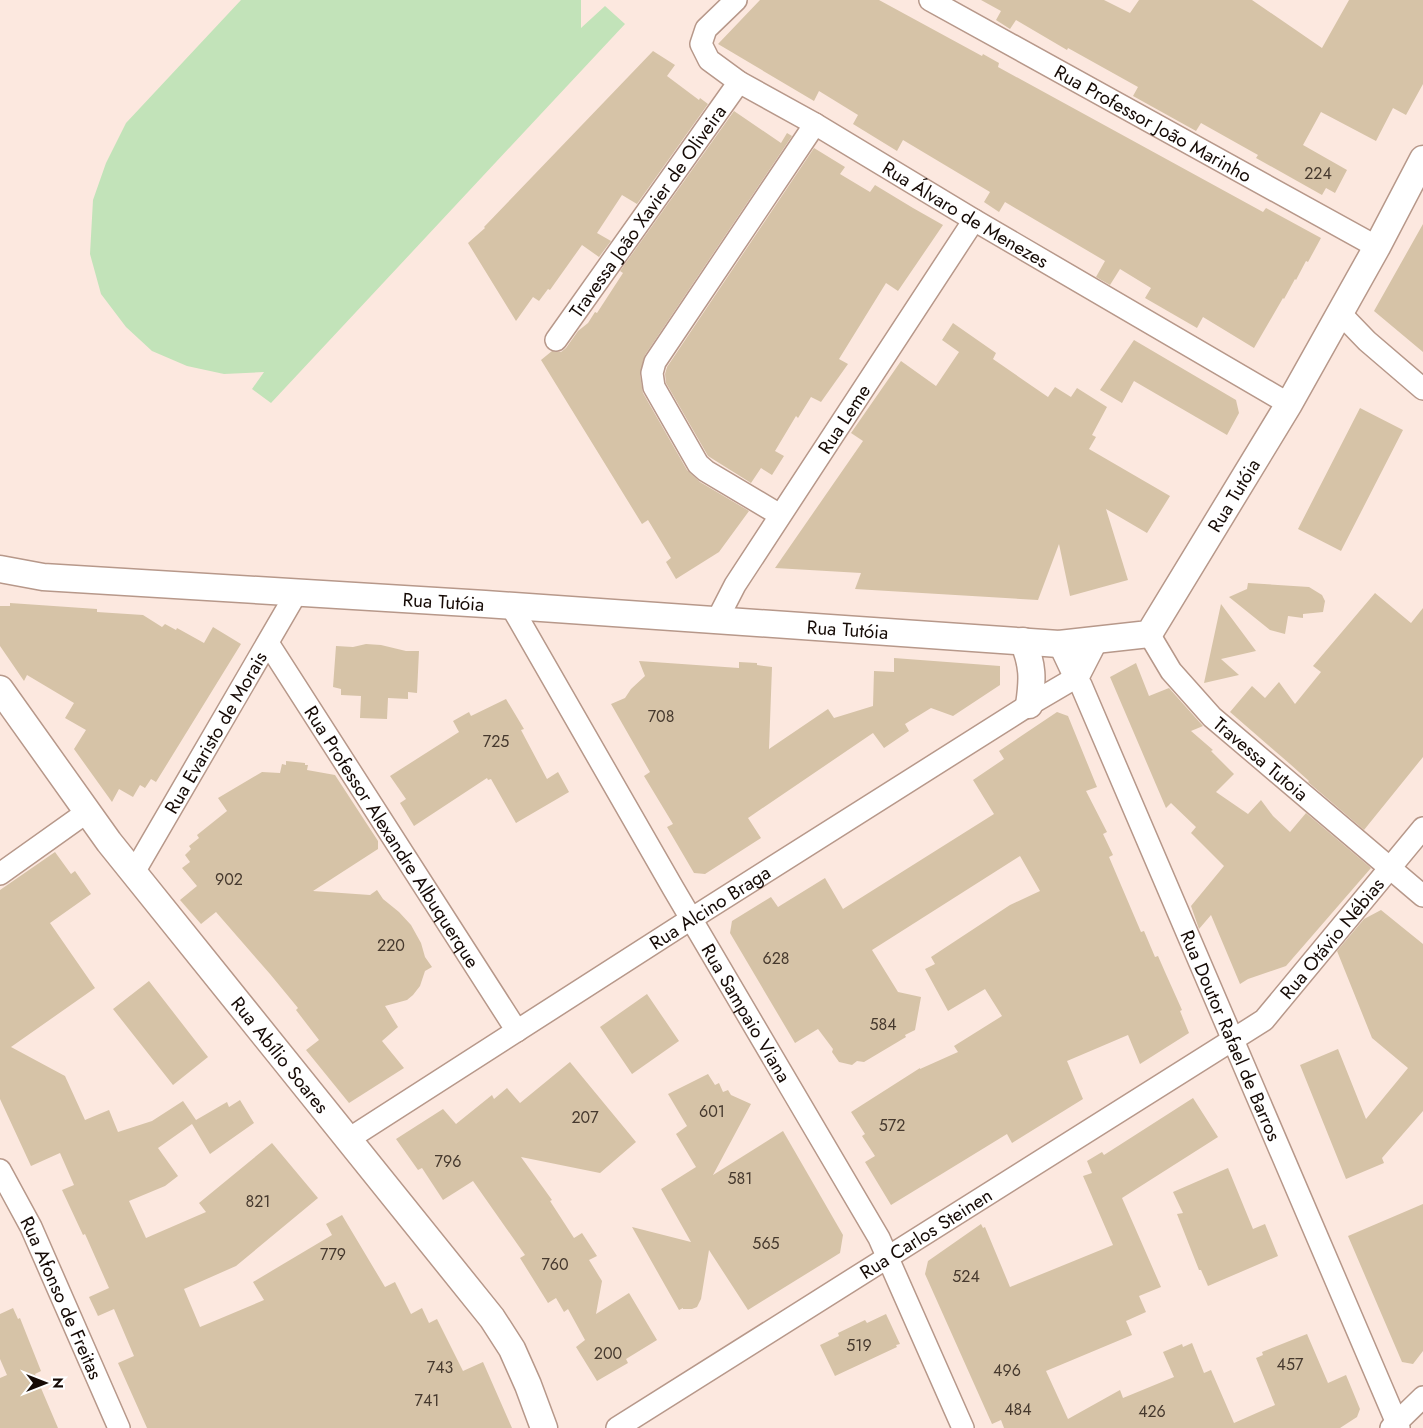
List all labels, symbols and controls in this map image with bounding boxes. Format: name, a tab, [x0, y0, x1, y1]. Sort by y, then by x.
street label: Rua Professor João Marinho	[1049, 58, 1257, 189]
street label: Travessa João Xavier de Oliveira	[563, 99, 733, 323]
street label: Rua Álvaro de Menezes	[877, 155, 1054, 275]
house number: 224	[1304, 162, 1332, 185]
street label: Rua Leme	[811, 379, 877, 459]
street label: Rua Tutóia	[1201, 453, 1267, 537]
street label: Rua Tutóia	[402, 586, 485, 618]
street label: Rua Tutóia	[806, 613, 889, 646]
street label: Rua Evaristo de Morais	[158, 646, 274, 819]
street label: Rua Professor Alexandre Albuquerque	[298, 700, 486, 973]
house number: 708	[648, 705, 674, 728]
street label: Travessa Tutoia	[1207, 711, 1314, 807]
house number: 725	[483, 730, 509, 753]
street label: Rua Alcino Braga	[644, 859, 776, 956]
house number: 902	[215, 868, 243, 891]
street label: Rua Otávio Nébias	[1274, 872, 1391, 1005]
street label: Rua Doutor Rafael de Barros	[1173, 926, 1288, 1146]
house number: 220	[377, 934, 405, 957]
street label: Rua Sampaio Viana	[695, 939, 797, 1087]
house number: 628	[762, 947, 790, 970]
street label: Rua Abílio Soares	[225, 991, 335, 1119]
house number: 584	[869, 1013, 897, 1036]
house number: 601	[699, 1100, 725, 1123]
house number: 207	[571, 1106, 599, 1129]
house number: 572	[879, 1114, 905, 1137]
house number: 796	[435, 1150, 461, 1173]
house number: 581	[728, 1167, 752, 1190]
street label: Rua Carlos Steinen	[855, 1182, 997, 1286]
house number: 821	[245, 1190, 271, 1213]
street label: Rua Afonso de Freitas	[14, 1211, 109, 1384]
house number: 565	[752, 1232, 780, 1255]
house number: 779	[320, 1243, 346, 1266]
house number: 760	[541, 1253, 569, 1276]
house number: 524	[952, 1265, 980, 1288]
house number: 519	[846, 1334, 872, 1357]
house number: 200	[594, 1342, 622, 1365]
house number: 457	[1277, 1353, 1304, 1376]
house number: 743	[427, 1356, 453, 1379]
north arrow	[20, 1358, 70, 1408]
house number: 496	[993, 1359, 1021, 1382]
text: N	[48, 1377, 68, 1389]
house number: 741	[415, 1389, 439, 1412]
house number: 484	[1004, 1398, 1032, 1421]
house number: 426	[1138, 1400, 1166, 1423]

